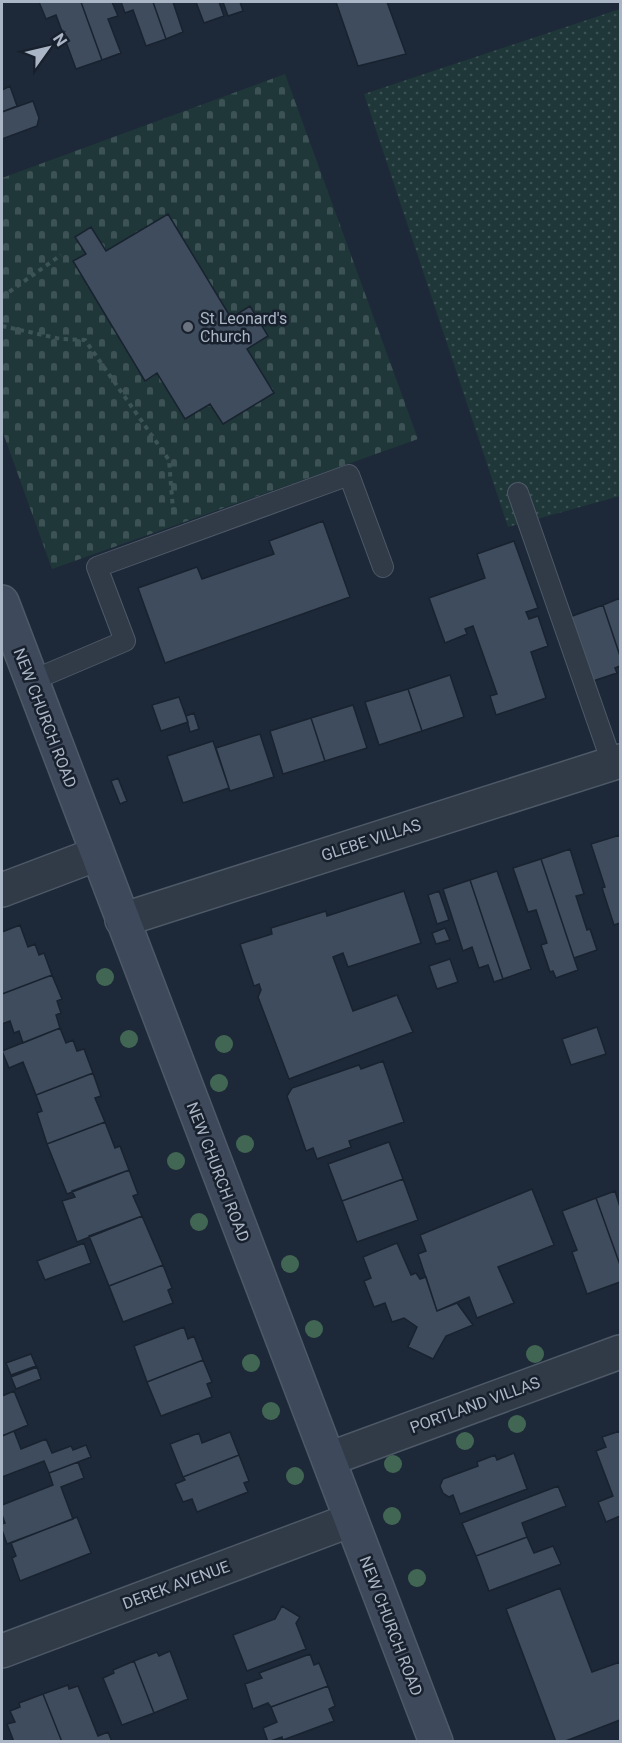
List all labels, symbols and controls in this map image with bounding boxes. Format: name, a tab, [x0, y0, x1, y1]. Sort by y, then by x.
north arrow	[18, 18, 78, 78]
text: N	[49, 30, 71, 50]
place label: St Leonard's Church	[200, 309, 287, 346]
marker: St Leonard's Church	[181, 320, 195, 334]
street label: NEW CHURCH ROAD	[10, 645, 80, 791]
street label: GLEBE VILLAS	[319, 815, 423, 865]
street label: NEW CHURCH ROAD	[183, 1099, 253, 1245]
street label: PORTLAND VILLAS	[407, 1373, 543, 1437]
street label: NEW CHURCH ROAD	[356, 1553, 426, 1699]
street label: DEREK AVENUE	[120, 1557, 232, 1613]

